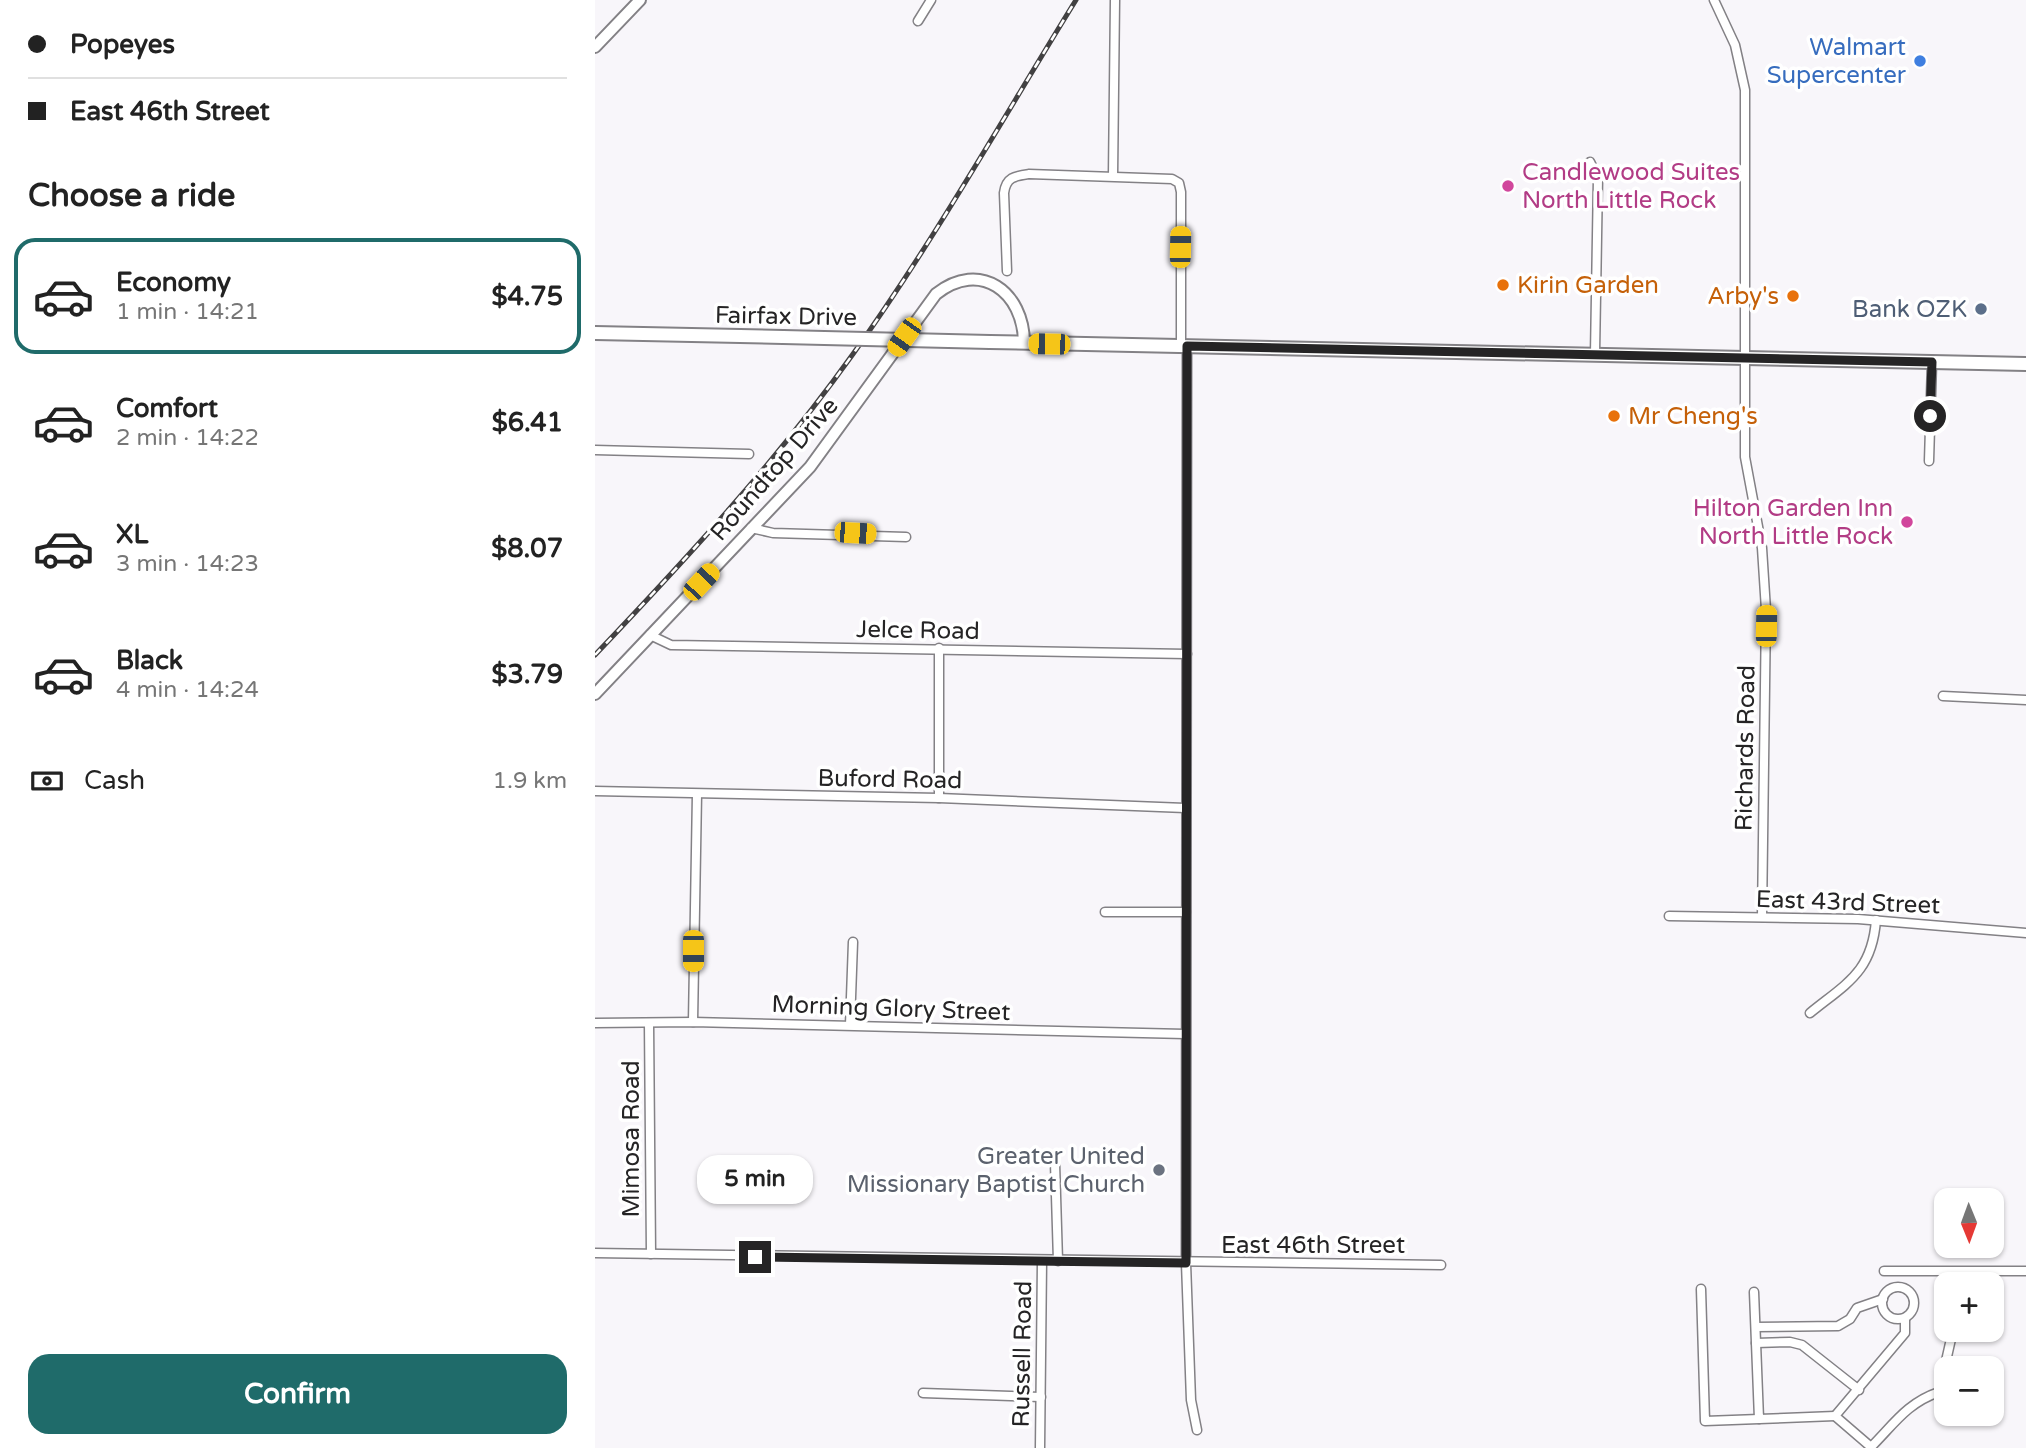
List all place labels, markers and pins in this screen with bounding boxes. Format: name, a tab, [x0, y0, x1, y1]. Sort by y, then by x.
place label: Walmart Supercenter	[1767, 33, 1907, 90]
marker: Walmart Supercenter	[1912, 53, 1928, 69]
place label: Candlewood Suites North Little Rock	[1522, 158, 1740, 215]
marker: Candlewood Suites North Little Rock	[1500, 178, 1516, 194]
place label: Kirin Garden	[1517, 271, 1659, 300]
marker: Kirin Garden	[1495, 277, 1511, 293]
place label: Arby's	[1707, 282, 1779, 311]
marker: Arby's	[1785, 288, 1801, 304]
place label: Bank OZK	[1852, 295, 1967, 324]
marker: Bank OZK	[1973, 301, 1989, 317]
place label: Mr Cheng's	[1628, 402, 1758, 431]
marker: Mr Cheng's	[1606, 408, 1622, 424]
place label: Hilton Garden Inn North Little Rock	[1693, 494, 1893, 551]
marker: Hilton Garden Inn North Little Rock	[1899, 514, 1915, 530]
place label: Greater United Missionary Baptist Church	[847, 1142, 1145, 1199]
marker: Greater United Missionary Baptist Church	[1151, 1162, 1167, 1178]

